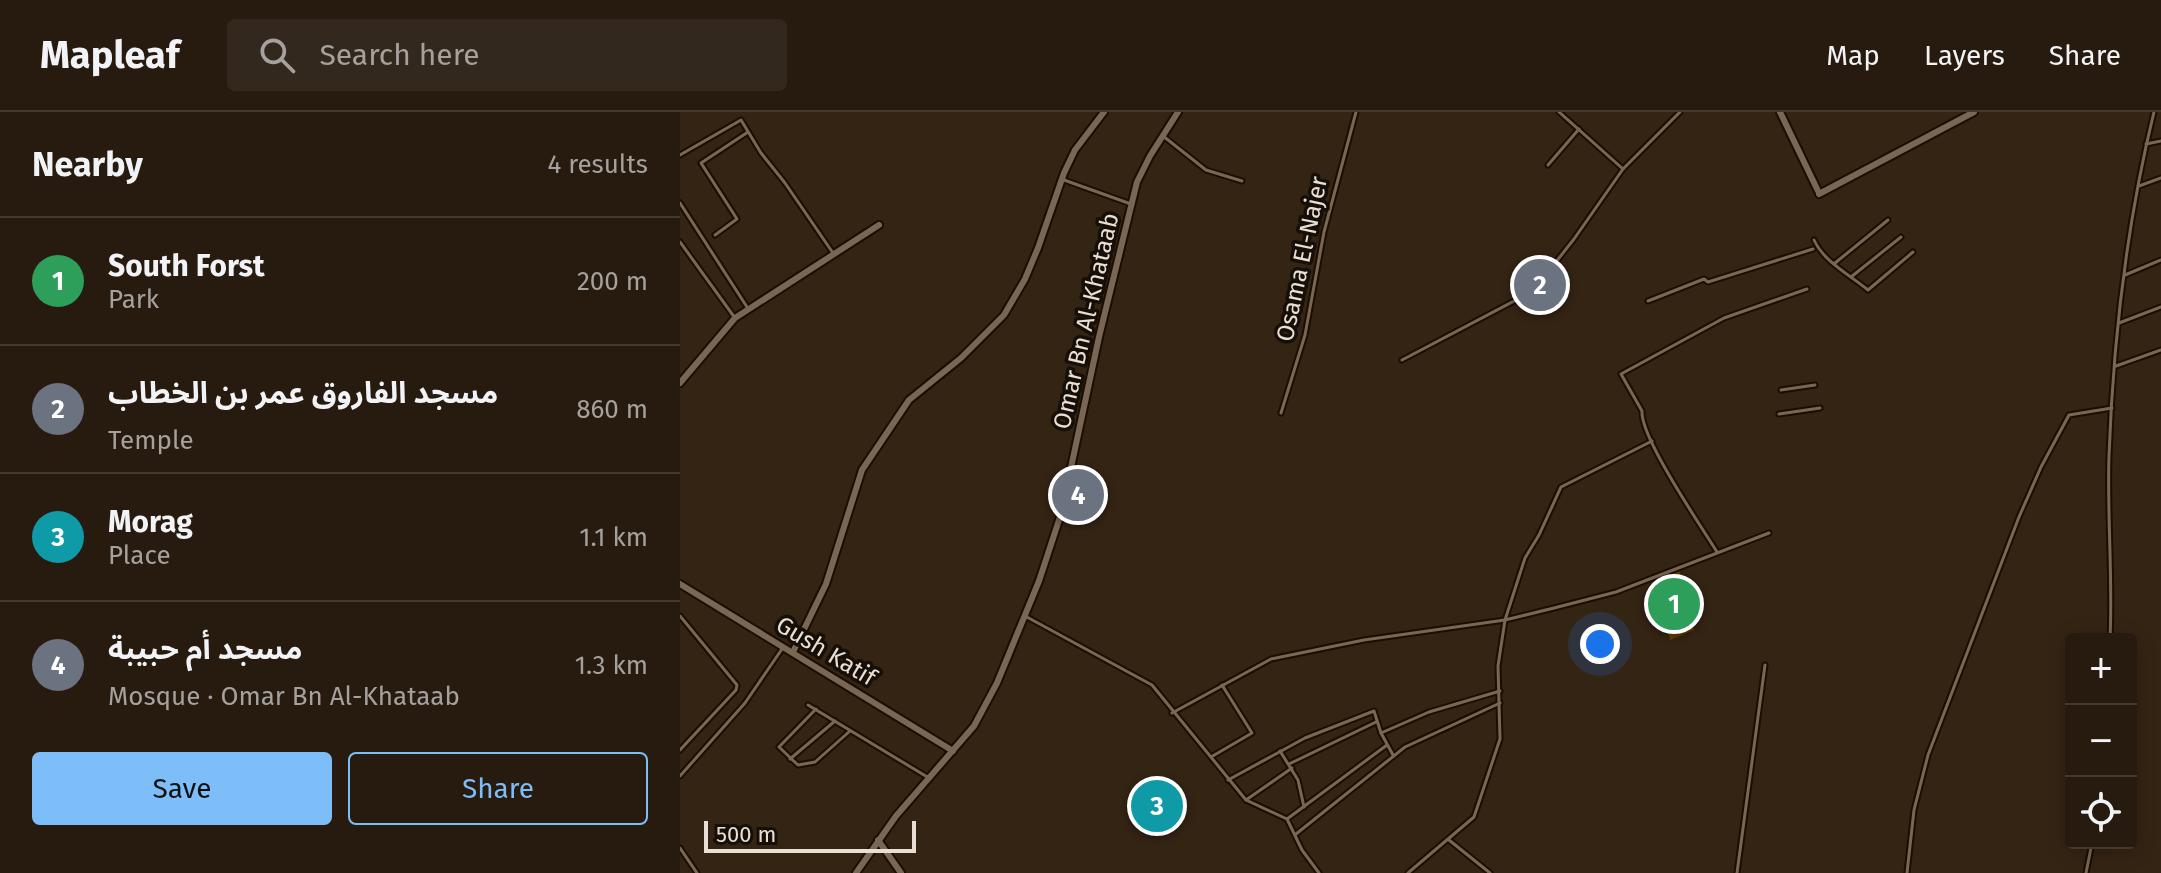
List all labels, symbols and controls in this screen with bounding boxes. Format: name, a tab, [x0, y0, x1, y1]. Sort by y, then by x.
search box	[227, 19, 787, 91]
text: Mapleaf	[40, 32, 179, 78]
icon: search	[255, 33, 299, 77]
text: Search here	[319, 37, 480, 73]
text: Map	[1826, 39, 1880, 72]
text: Layers	[1924, 39, 2005, 72]
text: Share	[2049, 39, 2121, 72]
text: Nearby	[32, 144, 143, 185]
text: 4 results	[547, 149, 648, 180]
street label: Osama El-Najer	[1271, 173, 1333, 344]
street label: Omar Bn Al-Khataab	[1047, 210, 1125, 432]
text: South Forst	[108, 248, 265, 284]
pin: 2	[1514, 255, 1566, 315]
text: 1	[52, 266, 64, 297]
text: 200 m	[577, 266, 648, 297]
text: Park	[108, 284, 159, 315]
text: مسجد الفاروق عمر بن الخطاب	[108, 375, 498, 411]
text: 2	[51, 394, 65, 425]
text: 860 m	[576, 394, 648, 425]
text: Temple	[108, 425, 194, 456]
pin: 4	[1052, 465, 1104, 525]
text: Morag	[108, 504, 193, 540]
text: 3	[51, 522, 65, 553]
text: 1.1 km	[579, 522, 648, 553]
text: Place	[108, 540, 171, 571]
pin: 1	[1648, 574, 1700, 634]
street label: Gush Katif	[771, 610, 883, 693]
your location	[1580, 624, 1620, 664]
text: مسجد أم حبيبة	[108, 631, 302, 667]
map controls	[2065, 633, 2137, 849]
button: +	[2065, 633, 2137, 705]
text: 4	[51, 650, 65, 681]
text: 1.3 km	[575, 650, 648, 681]
text: Mosque · Omar Bn Al-Khataab	[108, 681, 460, 712]
button: −	[2065, 705, 2137, 777]
button: Save	[32, 752, 332, 825]
button: Share	[348, 752, 648, 825]
pin: 3	[1131, 776, 1183, 836]
button: locate	[2065, 777, 2137, 849]
scale bar	[704, 817, 916, 853]
text: 500 m	[716, 821, 776, 848]

